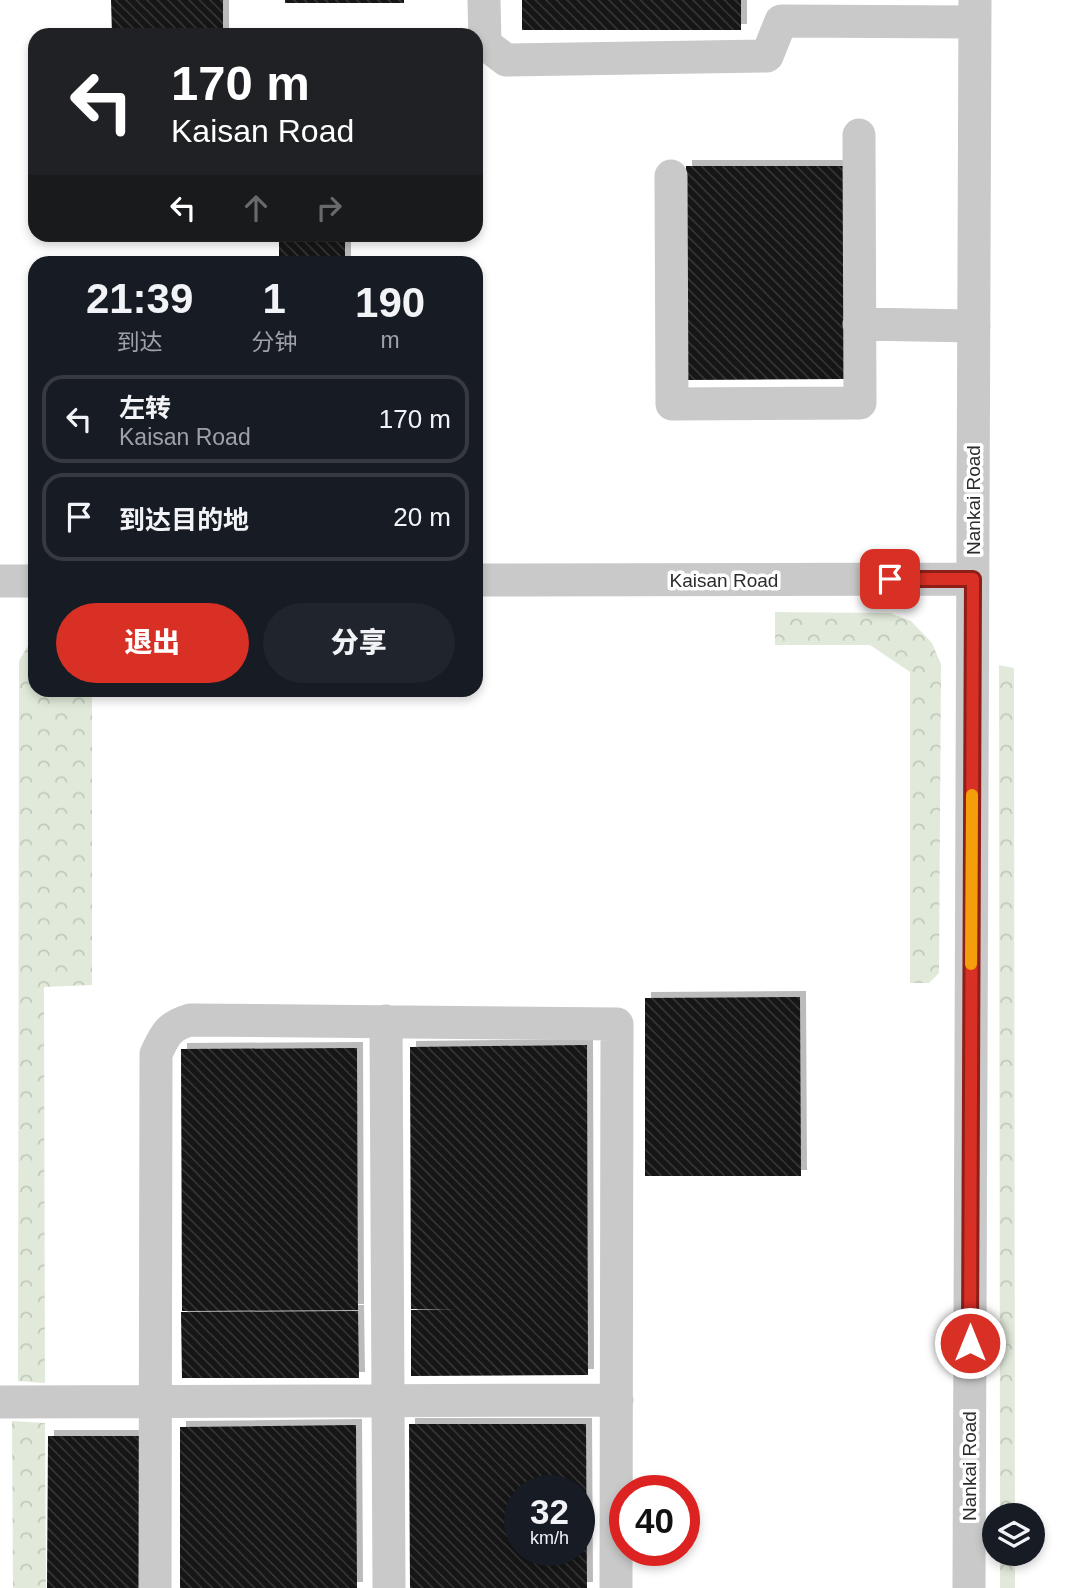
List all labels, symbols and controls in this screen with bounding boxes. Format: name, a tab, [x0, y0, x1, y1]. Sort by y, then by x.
icon: left	[56, 56, 147, 147]
text: 170 m	[171, 56, 310, 110]
text: Kaisan Road	[171, 113, 354, 149]
icon: left	[164, 189, 202, 227]
icon: ahead	[237, 189, 275, 227]
icon: right	[310, 189, 348, 227]
text: 21:39	[86, 275, 193, 322]
text: 1	[262, 275, 286, 322]
text: 190	[355, 279, 425, 326]
text: m	[381, 327, 400, 353]
text: 到达	[117, 329, 163, 355]
text: 分钟	[251, 329, 297, 355]
text: 左转	[119, 393, 171, 423]
icon: left	[60, 400, 98, 438]
text: 170 m	[379, 404, 451, 434]
text: Kaisan Road	[119, 424, 251, 450]
street label: Nankai Road	[963, 445, 984, 555]
icon: arrive	[60, 498, 98, 536]
text: 20 m	[393, 502, 451, 532]
text: 到达目的地	[119, 505, 249, 535]
pin	[860, 549, 920, 609]
icon: arrive	[871, 560, 909, 598]
street label: Kaisan Road	[670, 570, 778, 591]
button: 退出	[56, 603, 249, 683]
button: 分享	[263, 603, 455, 683]
position arrow	[933, 1306, 1007, 1380]
street label: Nankai Road	[959, 1411, 980, 1521]
speed limit sign: 40	[609, 1475, 700, 1566]
text: 32	[530, 1492, 569, 1531]
map controls	[982, 1503, 1045, 1566]
button: layers	[982, 1503, 1045, 1566]
text: km/h	[530, 1528, 569, 1548]

